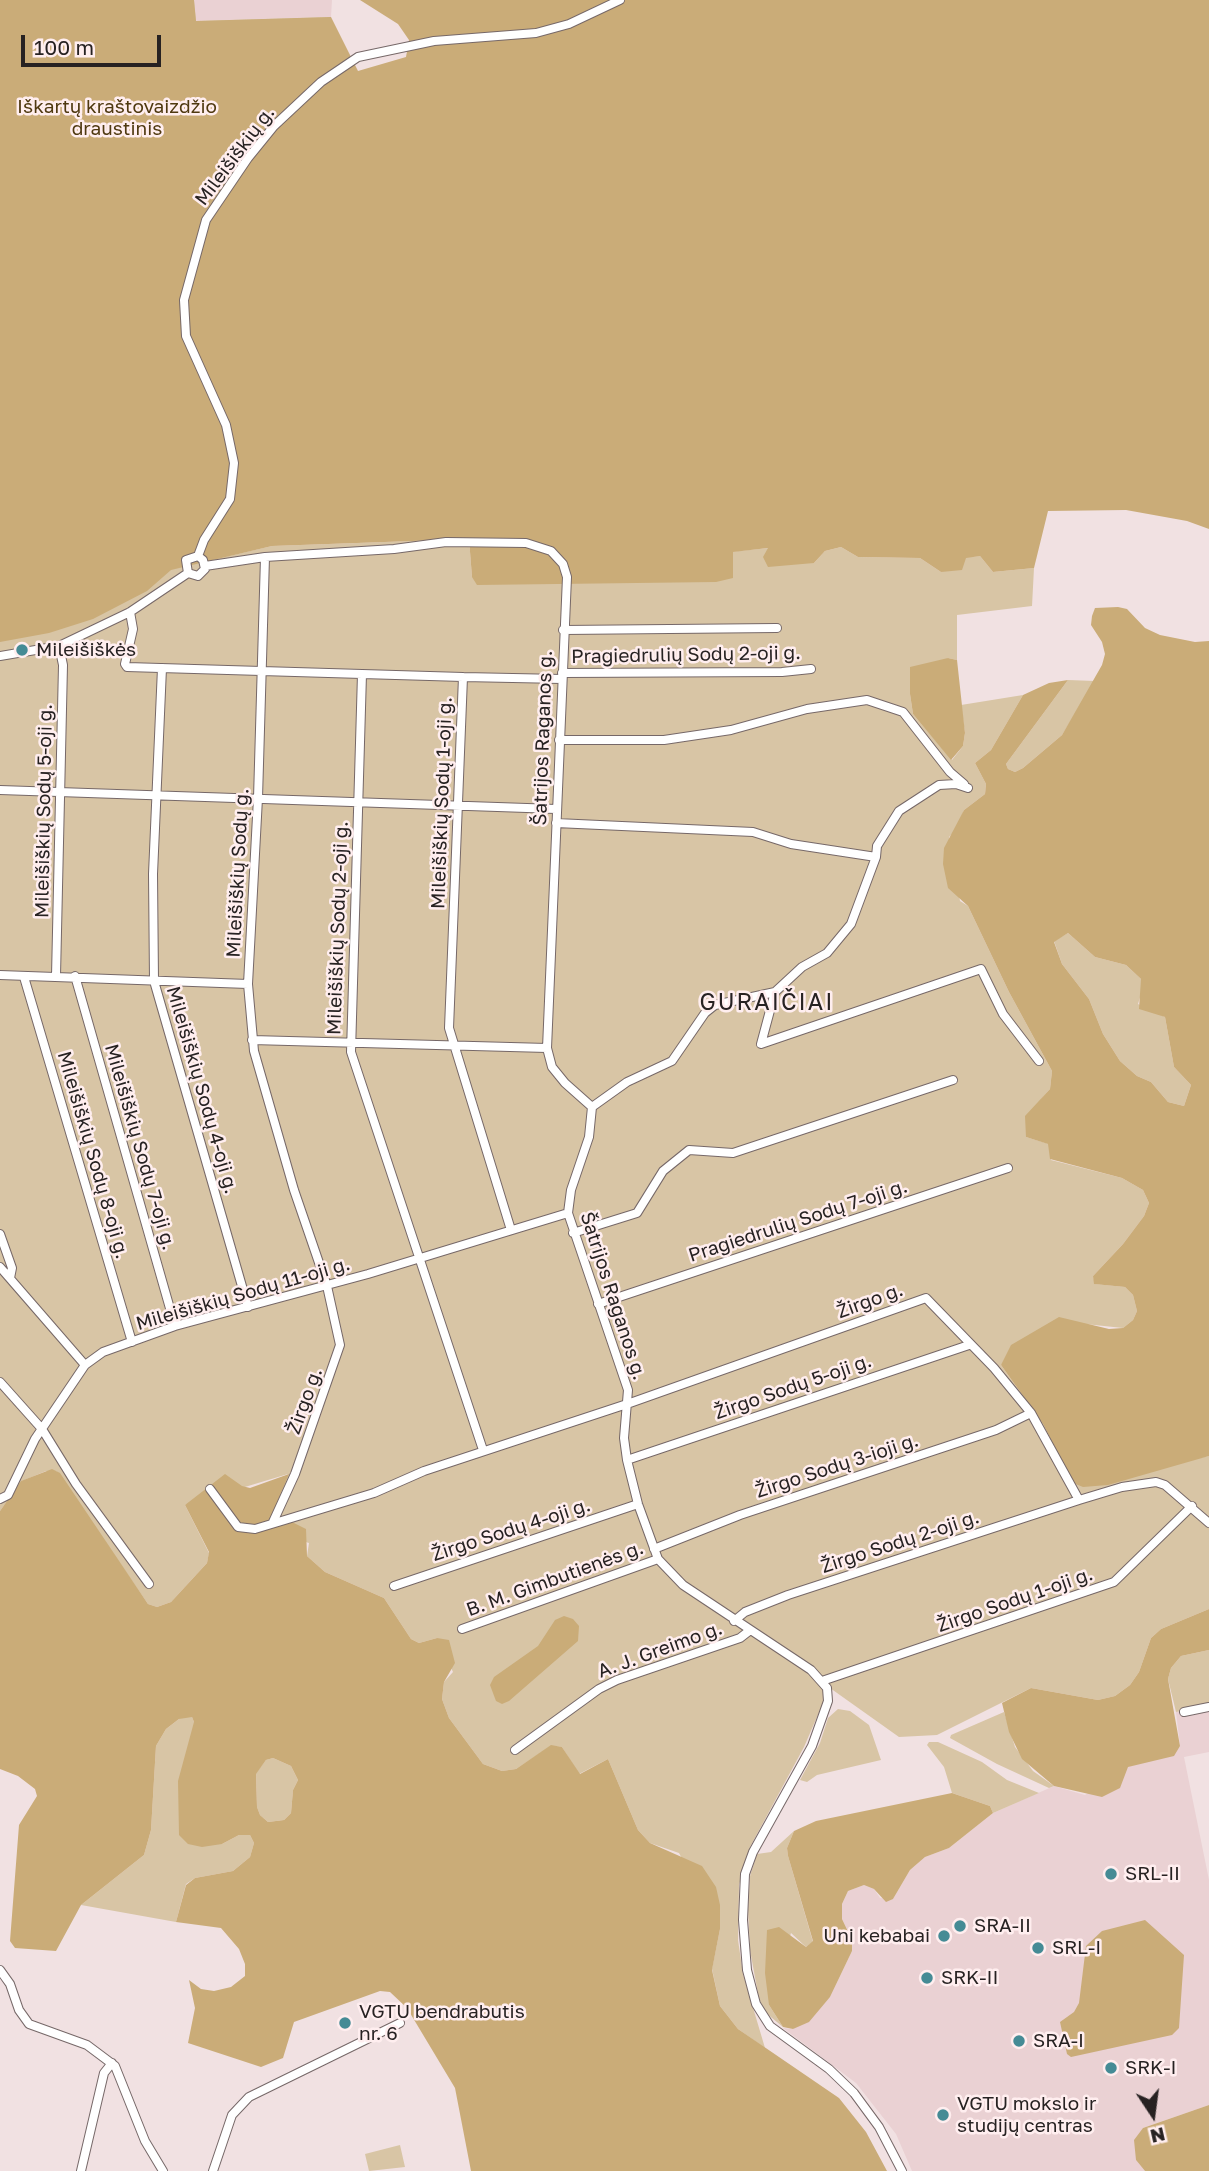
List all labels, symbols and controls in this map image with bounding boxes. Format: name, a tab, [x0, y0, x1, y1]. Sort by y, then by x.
scale bar	[24, 21, 164, 65]
text: 100 m	[34, 34, 94, 60]
park label: Iškartų kraštovaizdžio draustinis	[17, 96, 217, 140]
street label: Mileišiškių g.	[190, 102, 280, 210]
place label: Mileišiškės	[36, 639, 136, 661]
marker: Mileišiškės	[14, 642, 30, 658]
street label: Pragiedrulių Sodų 2-oji g.	[571, 642, 801, 668]
street label: Šatrijos Raganos g.	[529, 650, 557, 826]
street label: Mileišiškių Sodų 1-oji g.	[427, 696, 457, 910]
street label: Mileišiškių Sodų 5-oji g.	[31, 704, 57, 918]
street label: Mileišiškių Sodų g.	[222, 788, 254, 958]
street label: Mileišiškių Sodų 2-oji g.	[323, 821, 353, 1035]
street label: Mileišiškių Sodų 4-oji g.	[161, 984, 243, 1196]
district label: GURAIČIAI	[701, 989, 833, 1017]
street label: Mileišiškių Sodų 7-oji g.	[100, 1041, 180, 1253]
street label: Mileišiškių Sodų 8-oji g.	[52, 1049, 134, 1261]
street label: Pragiedrulių Sodų 7-oji g.	[686, 1175, 910, 1267]
street label: Šatrijos Raganos g.	[575, 1209, 651, 1383]
street label: Mileišiškių Sodų 11-oji g.	[133, 1253, 353, 1335]
street label: Žirgo g.	[834, 1278, 906, 1324]
street label: Žirgo Sodų 5-oji g.	[711, 1349, 875, 1425]
street label: Žirgo g.	[282, 1365, 328, 1437]
street label: Žirgo Sodų 3-ioji g.	[753, 1429, 921, 1503]
street label: Žirgo Sodų 4-oji g.	[429, 1494, 593, 1566]
street label: Žirgo Sodų 2-oji g.	[818, 1506, 982, 1578]
street label: B. M. Gimbutienės g.	[463, 1536, 647, 1622]
street label: Žirgo Sodų 1-oji g.	[934, 1563, 1096, 1637]
street label: A. J. Greimo g.	[595, 1617, 725, 1683]
place label: SRL-II	[1125, 1863, 1180, 1885]
marker: SRL-II	[1103, 1866, 1119, 1882]
place label: SRA-II	[974, 1915, 1031, 1937]
marker: SRA-II	[952, 1918, 968, 1934]
place label: Uni kebabai	[823, 1925, 930, 1947]
marker: Uni kebabai	[936, 1928, 952, 1944]
place label: SRL-I	[1052, 1937, 1101, 1959]
marker: SRL-I	[1030, 1940, 1046, 1956]
place label: SRK-II	[941, 1967, 998, 1989]
marker: SRK-II	[919, 1970, 935, 1986]
place label: VGTU bendrabutis nr. 6	[359, 2001, 525, 2045]
marker: VGTU bendrabutis nr. 6	[337, 2015, 353, 2031]
place label: SRA-I	[1033, 2030, 1084, 2052]
marker: SRA-I	[1011, 2033, 1027, 2049]
place label: SRK-I	[1125, 2057, 1176, 2079]
marker: SRK-I	[1103, 2060, 1119, 2076]
north arrow	[1118, 2080, 1188, 2150]
place label: VGTU mokslo ir studijų centras	[957, 2093, 1096, 2137]
marker: VGTU mokslo ir studijų centras	[935, 2107, 951, 2123]
text: N	[1148, 2123, 1167, 2149]

